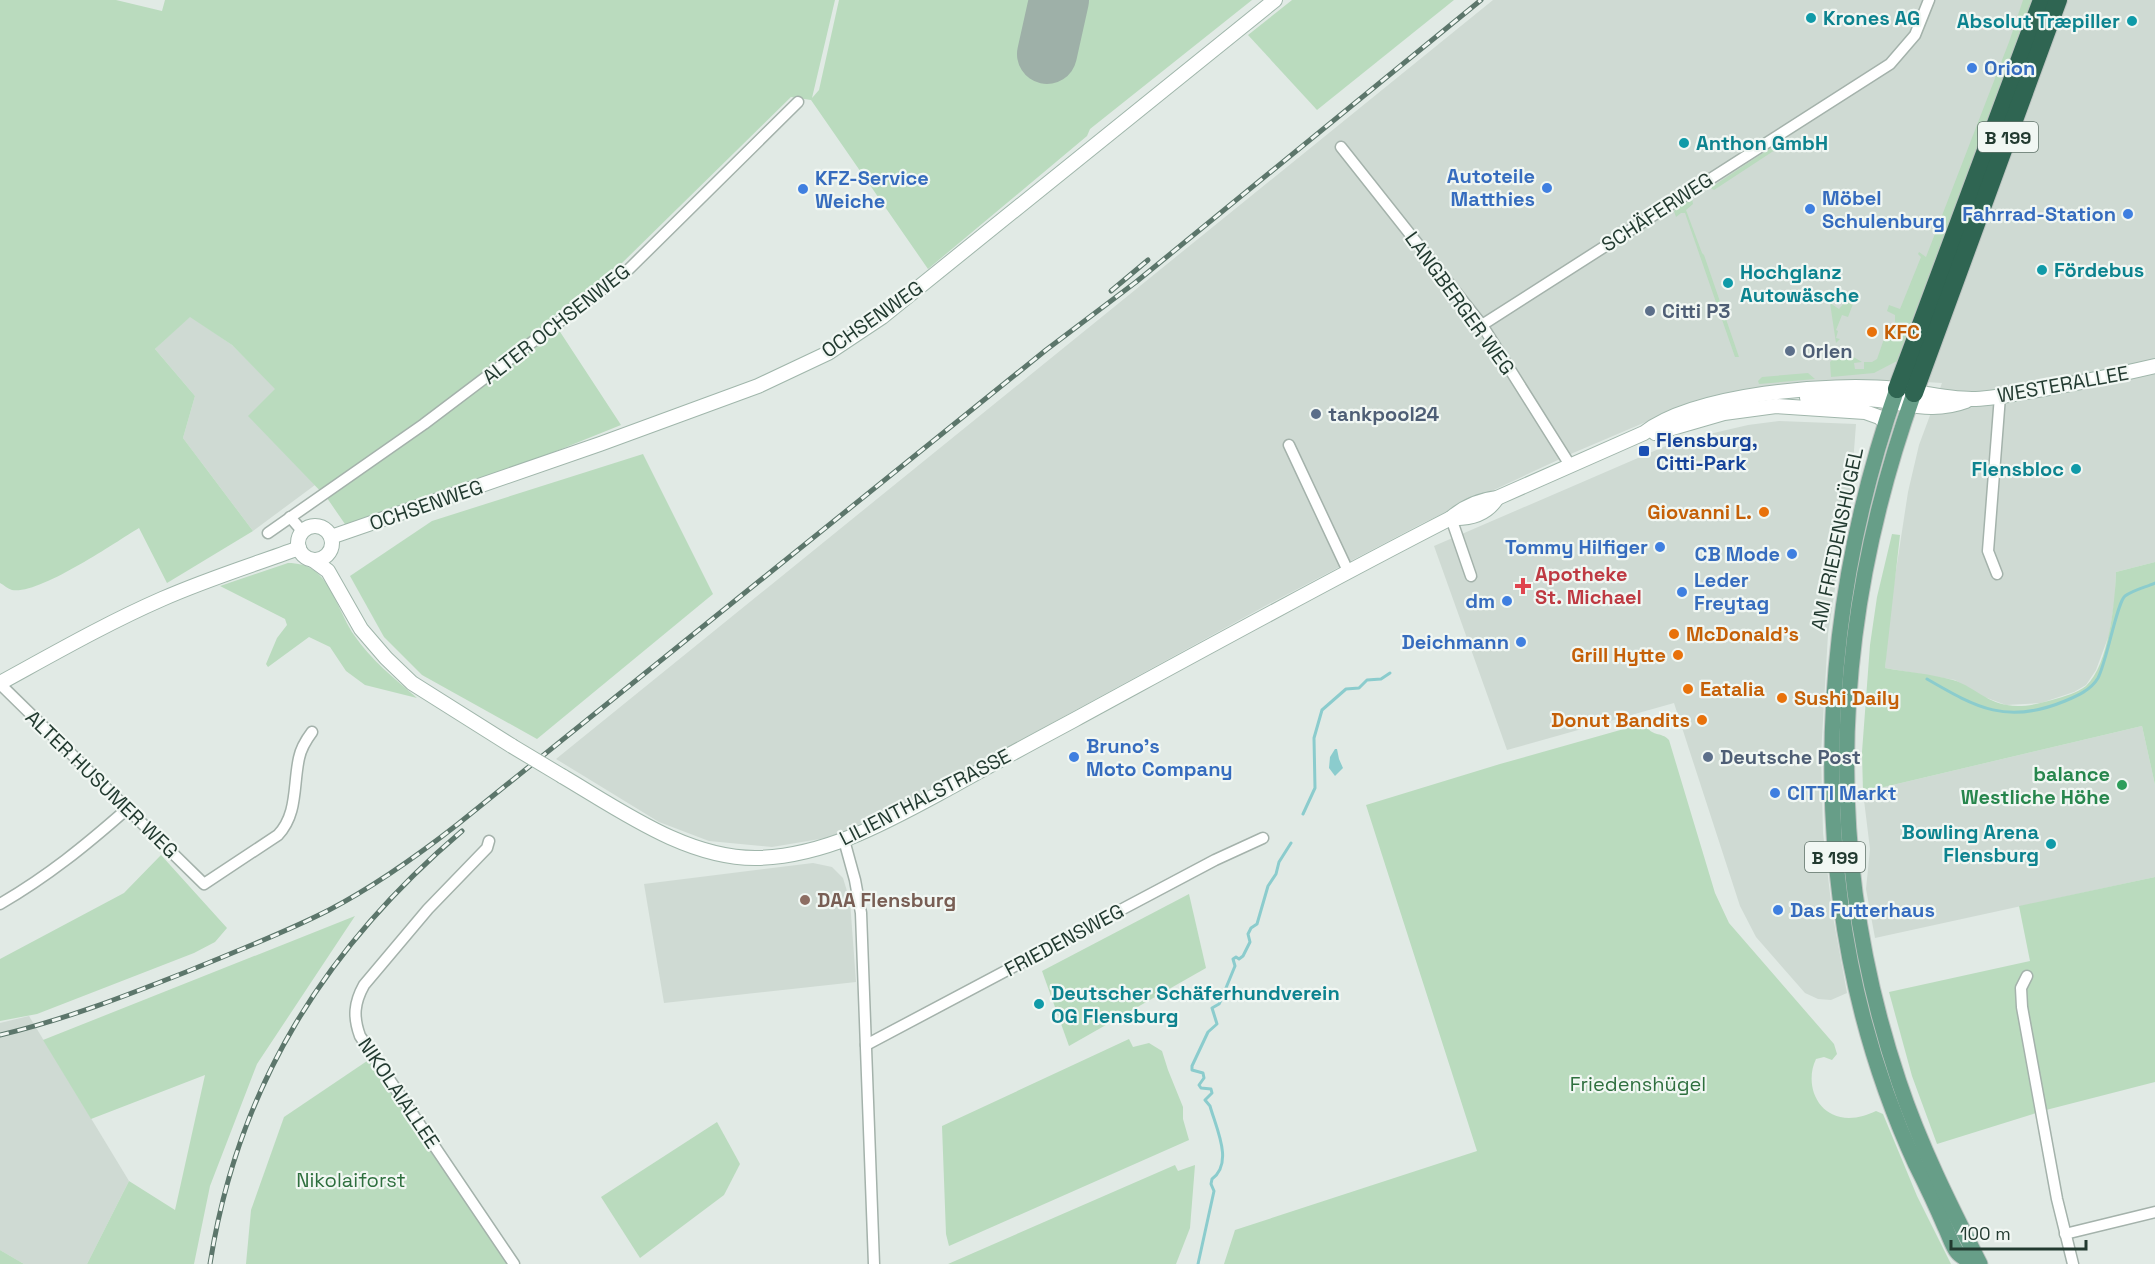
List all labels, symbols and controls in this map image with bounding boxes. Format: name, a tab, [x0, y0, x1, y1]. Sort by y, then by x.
place label: Krones AG	[1823, 5, 1920, 31]
place label: Absolut Træpiller	[1957, 8, 2120, 34]
marker: Krones AG	[1804, 11, 1818, 25]
marker: Absolut Træpiller	[2125, 14, 2139, 28]
place label: Orion	[1984, 55, 2035, 81]
marker: Orion	[1965, 61, 1979, 75]
road number: B 199	[1978, 122, 2038, 152]
place label: Anthon GmbH	[1696, 130, 1828, 156]
marker: Anthon GmbH	[1677, 136, 1691, 150]
place label: Autoteile Matthies	[1447, 163, 1535, 212]
place label: KFZ-Service Weiche	[815, 165, 929, 214]
street label: SCHÄFERWEG	[1596, 166, 1718, 258]
marker: Autoteile Matthies	[1540, 181, 1554, 195]
marker: KFZ-Service Weiche	[796, 182, 810, 196]
place label: Möbel Schulenburg	[1822, 185, 1945, 234]
place label: Fahrrad-Station	[1962, 201, 2116, 227]
marker: Möbel Schulenburg	[1803, 202, 1817, 216]
marker: Fahrrad-Station	[2121, 207, 2135, 221]
street label: LANGBERGER WEG	[1399, 226, 1521, 380]
place label: Fördebus	[2054, 257, 2144, 283]
street label: ALTER OCHSENWEG	[477, 258, 635, 390]
place label: Hochglanz Autowäsche	[1740, 259, 1859, 308]
marker: Fördebus	[2035, 263, 2049, 277]
street label: OCHSENWEG	[816, 274, 928, 364]
marker: Hochglanz Autowäsche	[1721, 276, 1735, 290]
place label: Citti P3	[1662, 298, 1730, 324]
marker: Citti P3	[1643, 304, 1657, 318]
place label: KFC	[1884, 319, 1920, 345]
marker: KFC	[1865, 325, 1879, 339]
place label: Orlen	[1802, 338, 1853, 364]
marker: Orlen	[1783, 344, 1797, 358]
street label: WESTERALLEE	[1995, 360, 2131, 408]
place label: tankpool24	[1328, 401, 1439, 427]
marker: tankpool24	[1309, 407, 1323, 421]
place label: Flensburg, Citti-Park	[1656, 427, 1758, 476]
marker: Flensburg, Citti-Park	[1637, 444, 1651, 458]
street label: AM FRIEDENSHÜGEL	[1805, 445, 1869, 633]
place label: Flensbloc	[1972, 456, 2064, 482]
marker: Flensbloc	[2069, 462, 2083, 476]
street label: OCHSENWEG	[366, 473, 486, 537]
place label: Giovanni L.	[1647, 499, 1752, 525]
marker: Giovanni L.	[1757, 505, 1771, 519]
place label: Tommy Hilfiger	[1505, 534, 1648, 560]
marker: Tommy Hilfiger	[1653, 540, 1667, 554]
place label: CB Mode	[1695, 541, 1780, 567]
marker: CB Mode	[1785, 547, 1799, 561]
place label: Apotheke St. Michael	[1535, 561, 1642, 610]
place label: Leder Freytag	[1694, 567, 1769, 616]
marker: Apotheke St. Michael	[1516, 579, 1530, 593]
marker: Leder Freytag	[1675, 585, 1689, 599]
place label: dm	[1465, 588, 1495, 614]
marker: dm	[1500, 594, 1514, 608]
place label: McDonald's	[1686, 621, 1799, 647]
marker: McDonald's	[1667, 627, 1681, 641]
place label: Deichmann	[1402, 629, 1509, 655]
marker: Deichmann	[1514, 635, 1528, 649]
place label: Grill Hytte	[1571, 642, 1666, 668]
marker: Grill Hytte	[1671, 648, 1685, 662]
place label: Eatalia	[1700, 676, 1765, 702]
marker: Eatalia	[1681, 682, 1695, 696]
place label: Sushi Daily	[1794, 685, 1899, 711]
marker: Sushi Daily	[1775, 691, 1789, 705]
street label: ALTER HUSUMER WEG	[20, 704, 184, 864]
place label: Donut Bandits	[1551, 707, 1690, 733]
marker: Donut Bandits	[1695, 713, 1709, 727]
place label: Bruno's Moto Company	[1086, 733, 1233, 782]
street label: LILIENTHALSTRASSE	[835, 743, 1015, 851]
place label: Deutsche Post	[1720, 744, 1861, 770]
marker: Bruno's Moto Company	[1067, 750, 1081, 764]
marker: Deutsche Post	[1701, 750, 1715, 764]
place label: balance Westliche Höhe	[1961, 761, 2110, 810]
marker: balance Westliche Höhe	[2115, 778, 2129, 792]
place label: CITTI Markt	[1787, 780, 1897, 806]
marker: CITTI Markt	[1768, 786, 1782, 800]
place label: Bowling Arena Flensburg	[1902, 819, 2039, 868]
marker: Bowling Arena Flensburg	[2044, 837, 2058, 851]
road number: B 199	[1805, 842, 1865, 872]
place label: DAA Flensburg	[817, 887, 956, 913]
marker: DAA Flensburg	[798, 893, 812, 907]
place label: Das Futterhaus	[1790, 897, 1935, 923]
street label: FRIEDENSWEG	[1000, 898, 1128, 982]
marker: Das Futterhaus	[1771, 903, 1785, 917]
place label: Deutscher Schäferhundverein OG Flensburg	[1051, 980, 1340, 1029]
marker: Deutscher Schäferhundverein OG Flensburg	[1032, 997, 1046, 1011]
street label: NIKOLAIALLEE	[352, 1032, 446, 1154]
park label: Friedenshügel	[1570, 1071, 1706, 1097]
park label: Nikolaiforst	[296, 1167, 406, 1193]
scale bar	[1951, 1213, 2086, 1251]
text: 100 m	[1960, 1222, 2011, 1245]

